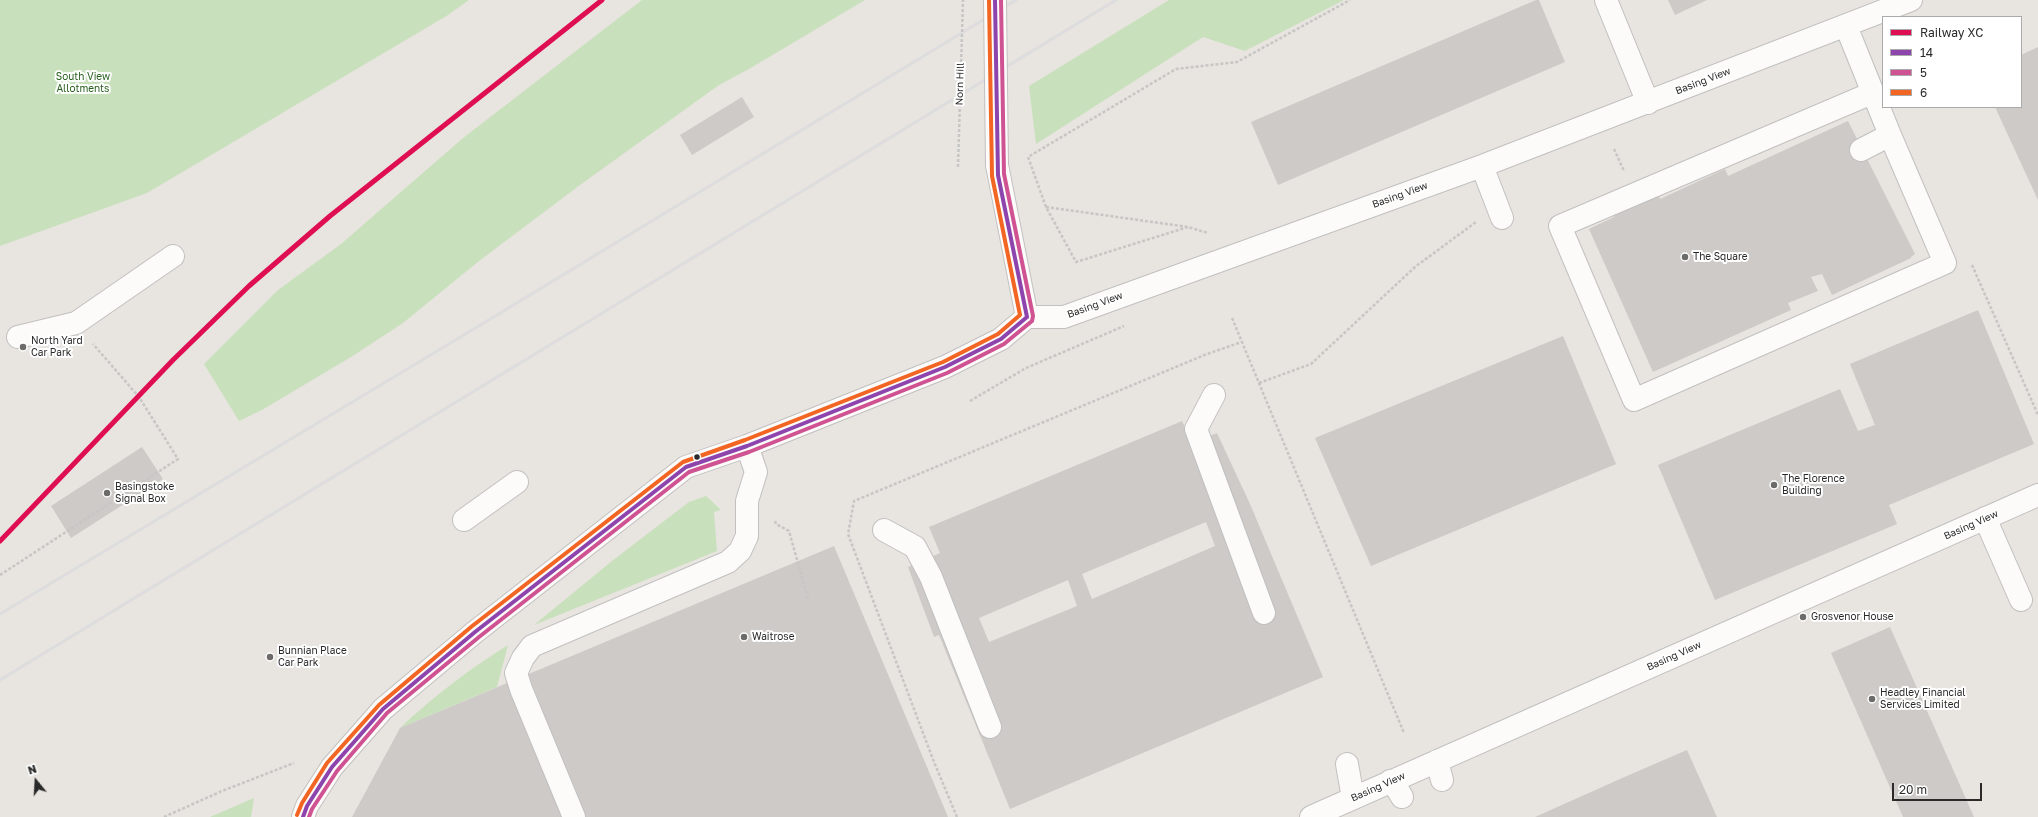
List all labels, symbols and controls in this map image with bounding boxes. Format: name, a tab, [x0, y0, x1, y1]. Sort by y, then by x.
legend	[1882, 16, 2022, 108]
text: Railway XC	[1920, 25, 1983, 40]
text: 14	[1920, 45, 1933, 60]
street label: Norn Hill	[953, 62, 967, 106]
street label: Basing View	[1674, 65, 1732, 97]
text: 5	[1920, 65, 1927, 80]
park label: South View Allotments	[56, 71, 110, 94]
text: 6	[1920, 85, 1927, 100]
street label: Basing View	[1371, 179, 1429, 211]
place label: The Square	[1693, 251, 1747, 263]
marker: The Square	[1680, 252, 1690, 262]
street label: Basing View	[1066, 289, 1124, 321]
place label: North Yard Car Park	[31, 335, 83, 358]
marker: North Yard Car Park	[18, 342, 28, 352]
unlabelled marker	[692, 452, 702, 462]
place label: The Florence Building	[1782, 473, 1845, 496]
marker: The Florence Building	[1769, 480, 1779, 490]
place label: Basingstoke Signal Box	[115, 481, 174, 504]
marker: Basingstoke Signal Box	[102, 488, 112, 498]
street label: Basing View	[1942, 508, 2000, 542]
place label: Grosvenor House	[1811, 611, 1894, 623]
marker: Grosvenor House	[1798, 612, 1808, 622]
place label: Waitrose	[752, 631, 794, 643]
marker: Waitrose	[739, 632, 749, 642]
street label: Basing View	[1645, 639, 1703, 673]
place label: Bunnian Place Car Park	[278, 645, 347, 668]
marker: Bunnian Place Car Park	[265, 652, 275, 662]
place label: Headley Financial Services Limited	[1880, 687, 1966, 710]
marker: Headley Financial Services Limited	[1867, 694, 1877, 704]
north arrow	[16, 761, 56, 801]
text: N	[26, 762, 38, 777]
street label: Basing View	[1349, 770, 1407, 804]
scale bar	[1894, 775, 1984, 801]
text: 20 m	[1899, 782, 1927, 797]

